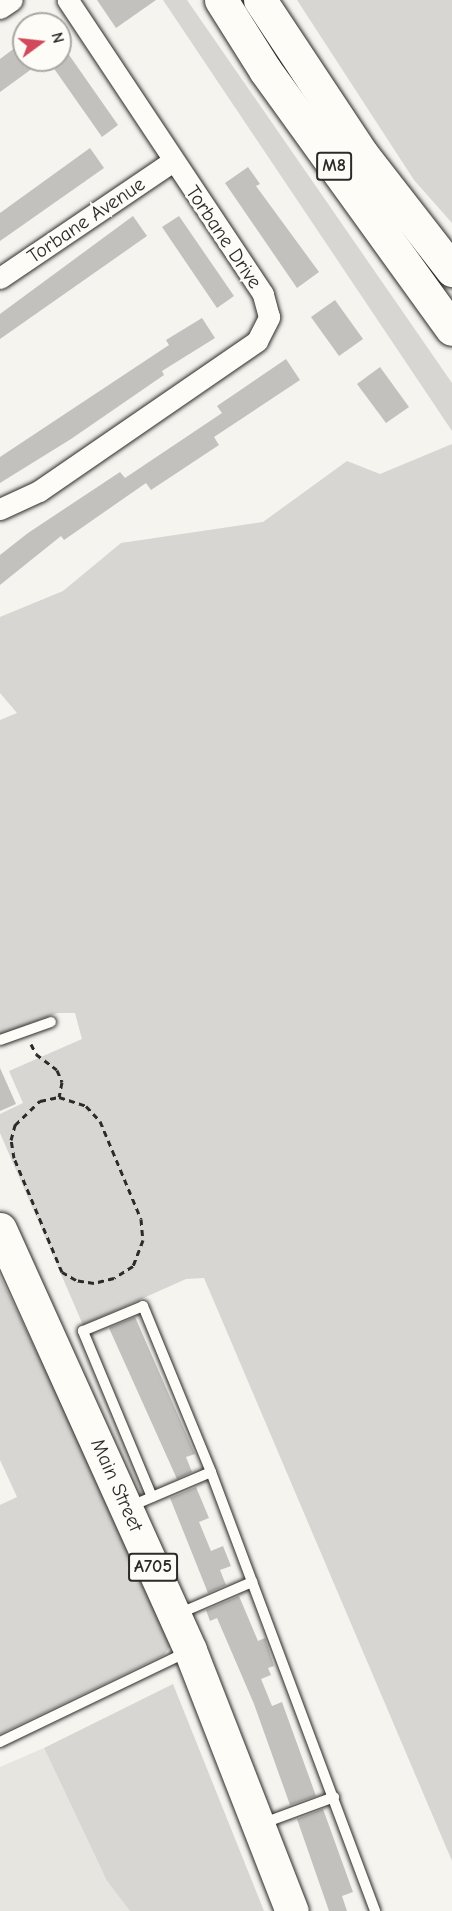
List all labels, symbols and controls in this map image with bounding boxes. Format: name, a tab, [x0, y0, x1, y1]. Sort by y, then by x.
north arrow	[12, 12, 72, 72]
text: N	[47, 30, 67, 45]
road number: M8	[316, 151, 352, 181]
street label: Torbane Avenue	[23, 172, 149, 268]
street label: Torbane Drive	[181, 181, 267, 293]
street label: Main Street	[86, 1435, 148, 1535]
road number: A705	[128, 1552, 178, 1582]

